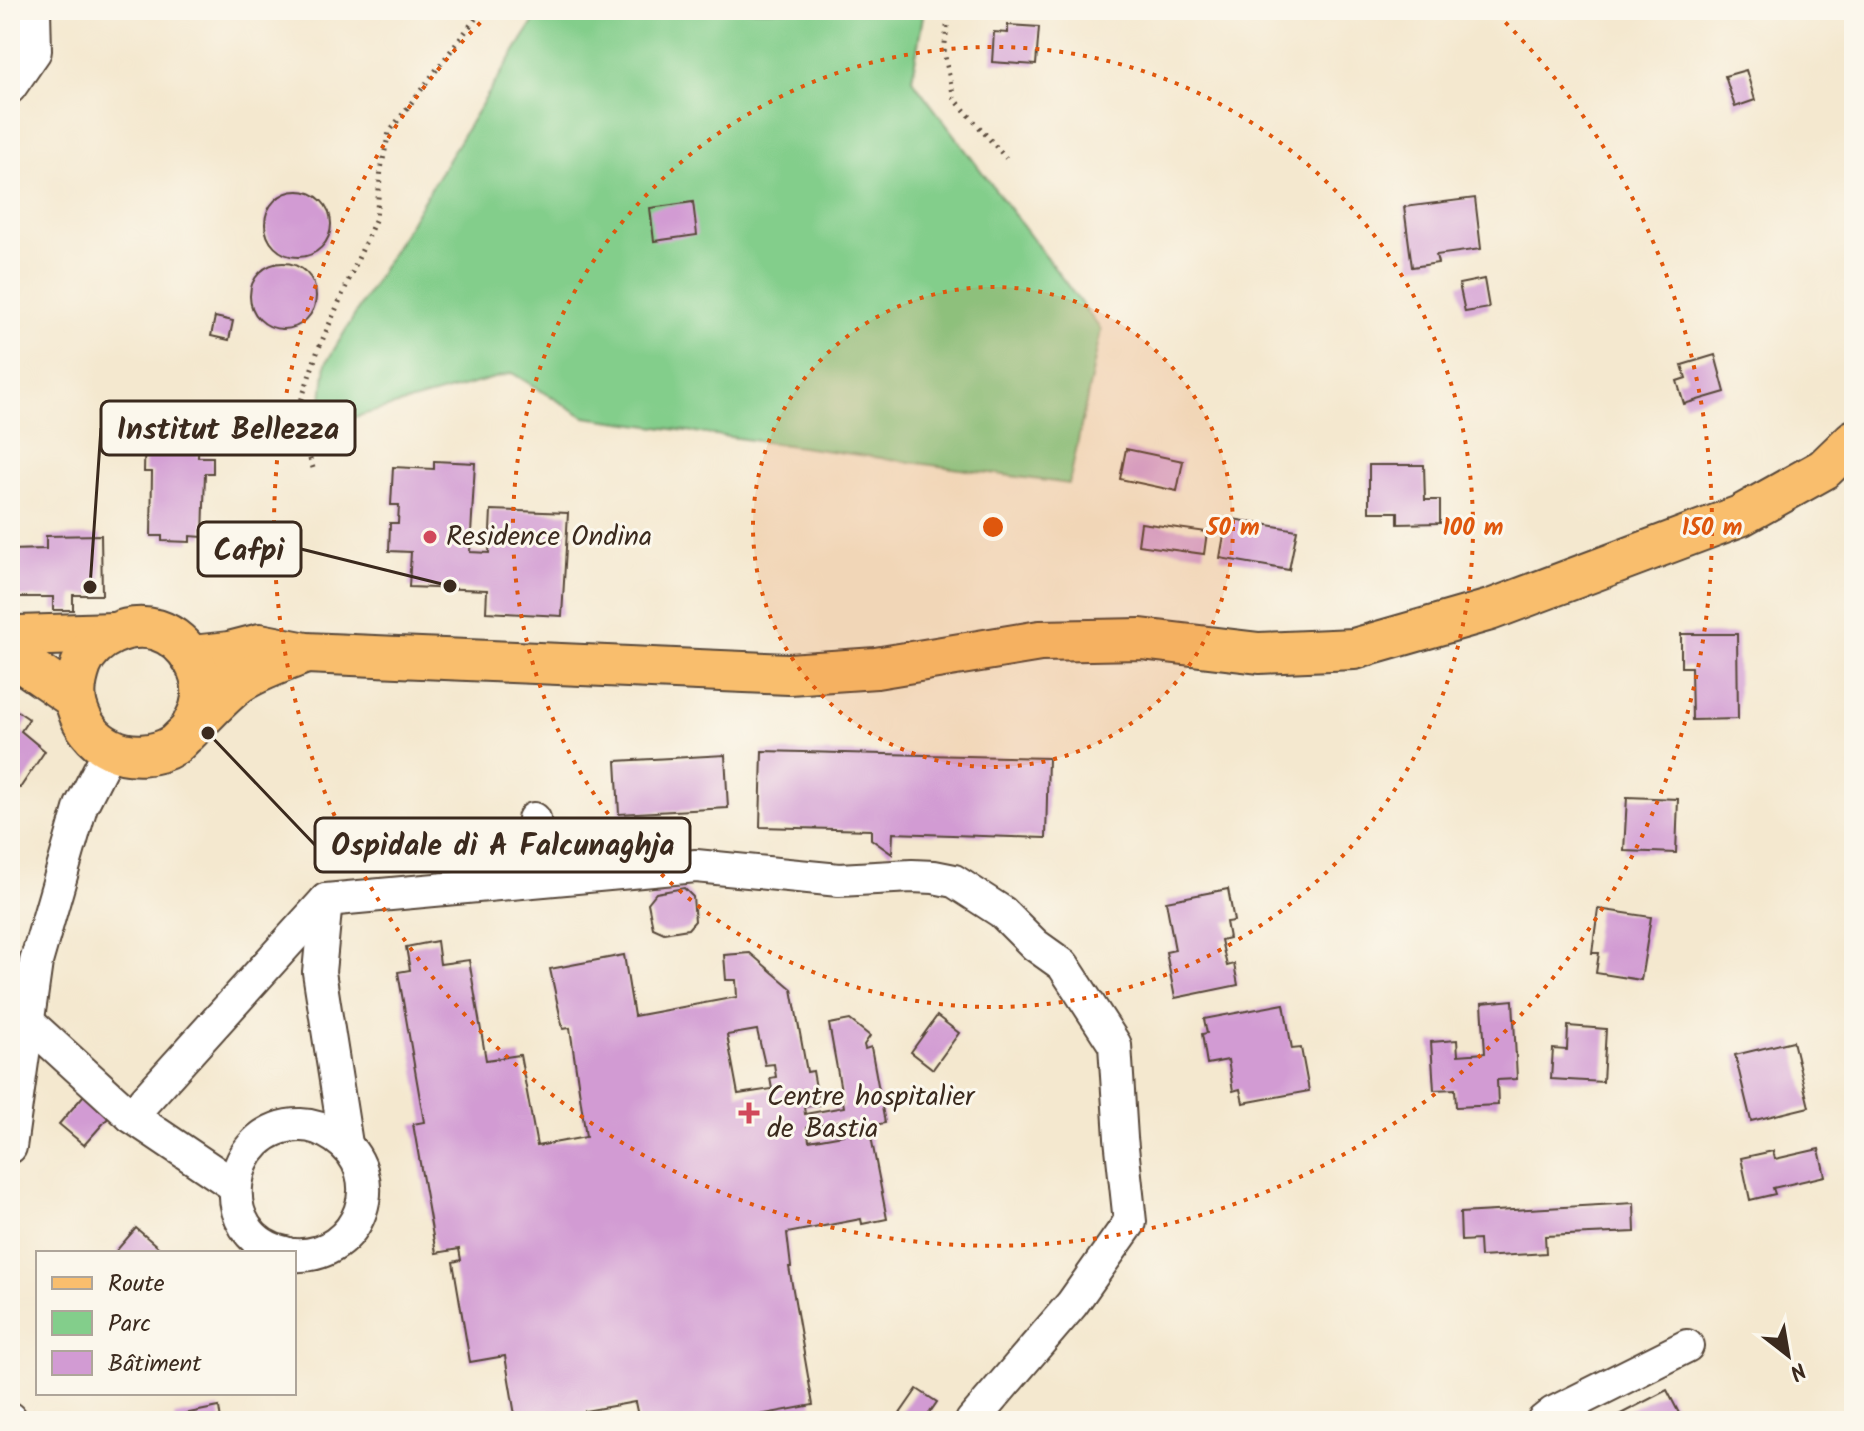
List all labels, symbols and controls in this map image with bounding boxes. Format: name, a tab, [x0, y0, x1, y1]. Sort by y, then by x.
callout: Institut Bellezza	[101, 401, 355, 455]
text: Institut Bellezza	[117, 407, 339, 455]
text: 50 m	[1205, 509, 1260, 548]
text: 100 m	[1443, 509, 1503, 548]
text: 150 m	[1682, 509, 1742, 548]
centre of rings	[979, 513, 1007, 541]
place label: Residence Ondina	[446, 515, 652, 560]
callout: Cafpi	[198, 522, 301, 576]
text: Cafpi	[214, 528, 286, 576]
marker: Residence Ondina	[421, 528, 439, 546]
callout: Ospidale di A Falcunaghja	[315, 818, 690, 872]
text: Ospidale di A Falcunaghja	[331, 823, 675, 871]
place label: Centre hospitalier de Bastia	[767, 1075, 976, 1152]
marker: Centre hospitalier de Bastia	[738, 1102, 760, 1124]
legend	[36, 1251, 296, 1395]
text: Route	[108, 1265, 165, 1304]
text: Parc	[108, 1305, 151, 1344]
north arrow	[1748, 1315, 1828, 1395]
text: Bâtiment	[108, 1345, 202, 1384]
text: N	[1782, 1351, 1812, 1389]

